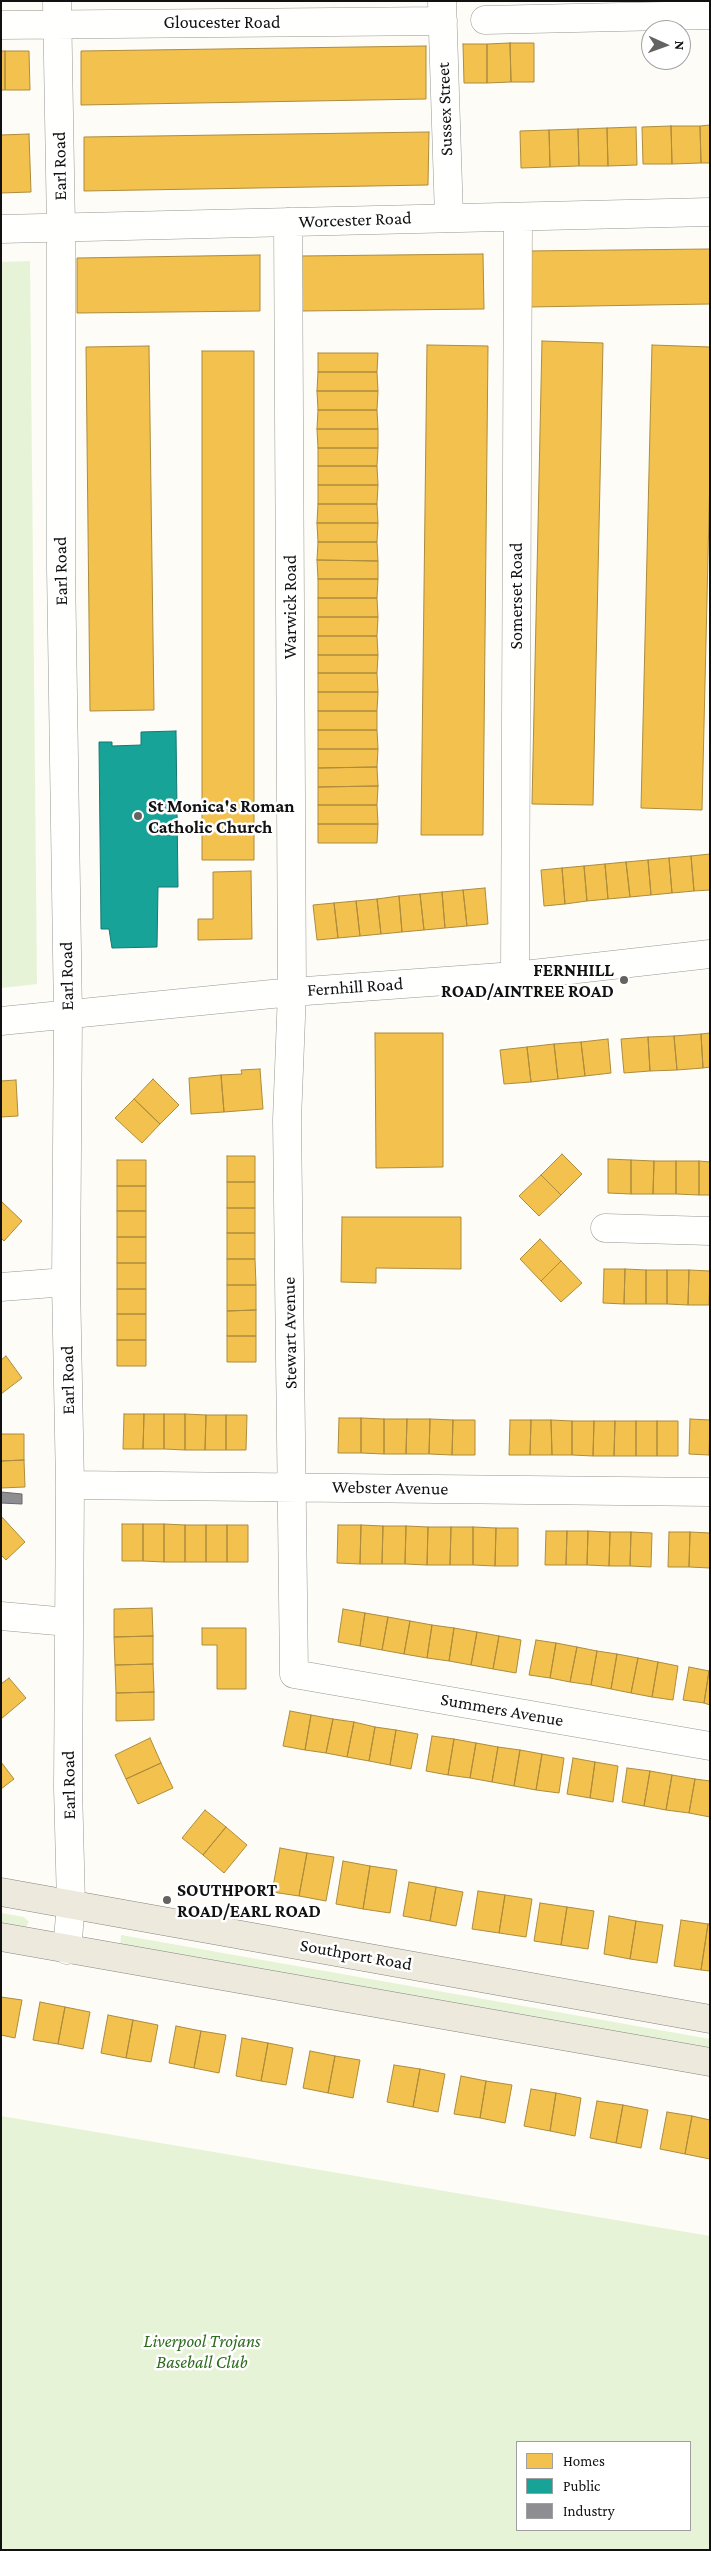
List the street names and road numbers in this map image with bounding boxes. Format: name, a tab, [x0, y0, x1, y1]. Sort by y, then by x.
street label: Gloucester Road	[164, 11, 280, 33]
street label: Sussex Street	[433, 62, 457, 156]
street label: Earl Road	[49, 131, 71, 201]
street label: Worcester Road	[298, 207, 412, 233]
street label: Earl Road	[50, 536, 72, 606]
street label: Somerset Road	[505, 543, 527, 649]
street label: Warwick Road	[279, 555, 301, 659]
street label: Earl Road	[56, 941, 78, 1011]
street label: Fernhill Road	[306, 973, 404, 1001]
street label: Stewart Avenue	[278, 1277, 302, 1389]
street label: Earl Road	[57, 1345, 79, 1415]
street label: Webster Avenue	[332, 1476, 448, 1500]
street label: Summers Avenue	[439, 1689, 565, 1731]
street label: Earl Road	[58, 1750, 80, 1820]
street label: Southport Road	[298, 1935, 414, 1975]

